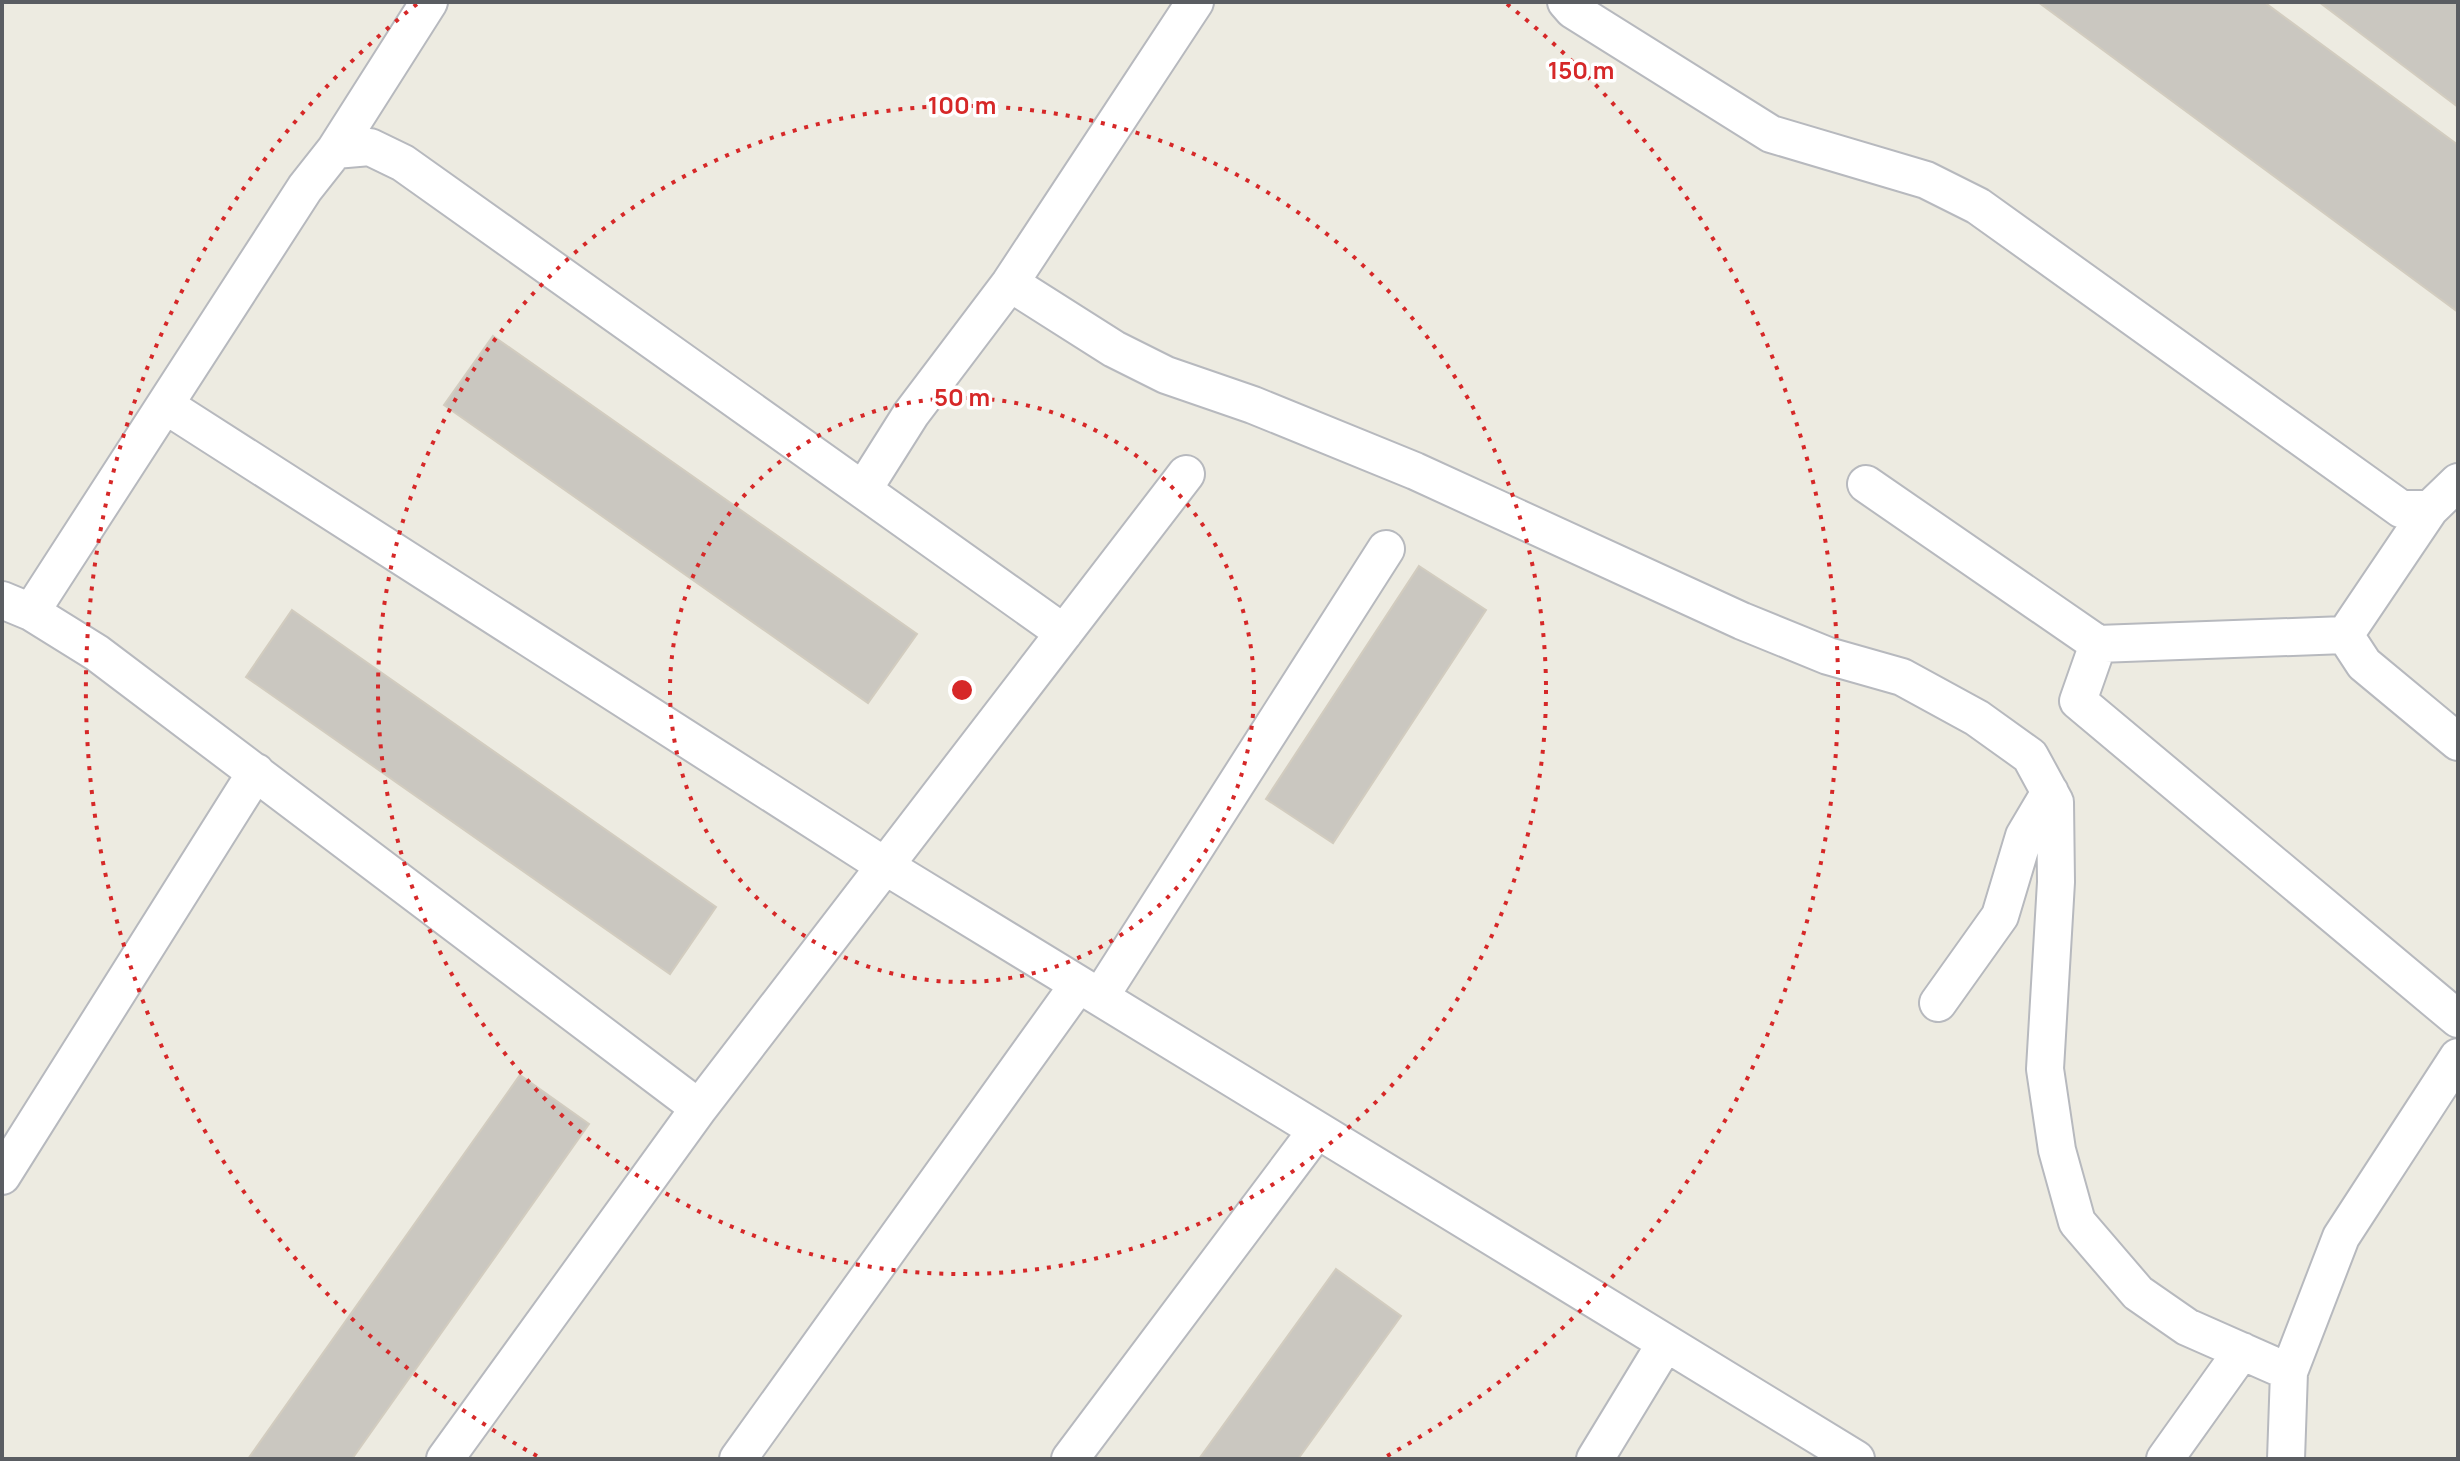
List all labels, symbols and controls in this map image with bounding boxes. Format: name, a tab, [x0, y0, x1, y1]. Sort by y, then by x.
text: 150 m	[1548, 53, 1614, 86]
text: 100 m	[928, 88, 996, 121]
text: 50 m	[934, 380, 990, 413]
centre of rings	[948, 676, 976, 704]

